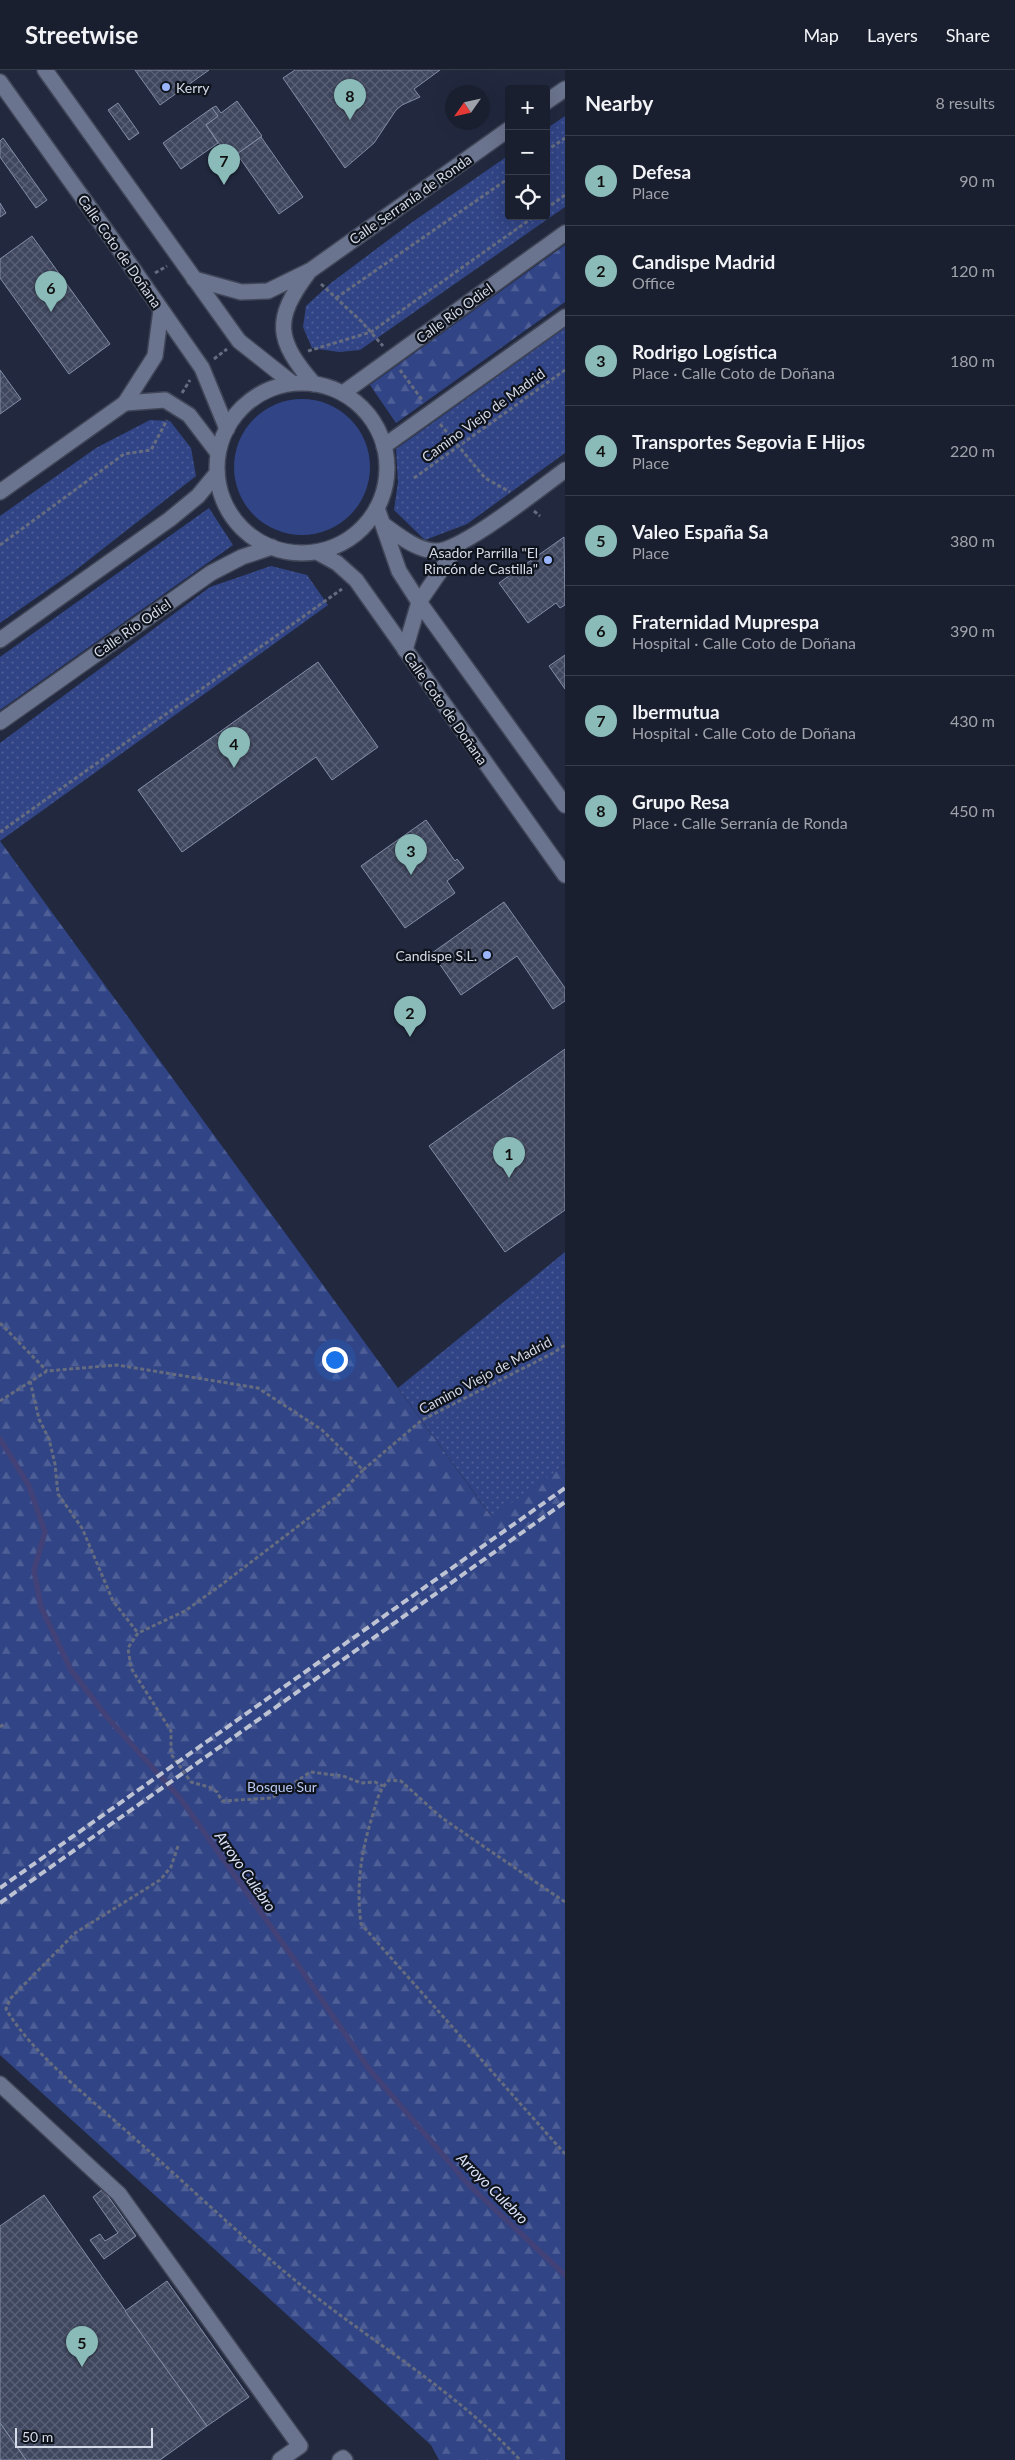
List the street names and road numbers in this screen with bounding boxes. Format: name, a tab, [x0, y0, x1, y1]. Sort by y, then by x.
street label: Calle Serranía de Ronda	[346, 150, 474, 248]
street label: Calle Coto de Doñana	[75, 191, 165, 311]
street label: Calle Río Odiel	[412, 280, 496, 346]
street label: Camino Viejo de Madrid	[418, 365, 548, 465]
street label: Calle Río Odiel	[90, 595, 174, 661]
street label: Calle Coto de Doñana	[401, 648, 491, 768]
street label: Camino Viejo de Madrid	[416, 1333, 554, 1417]

